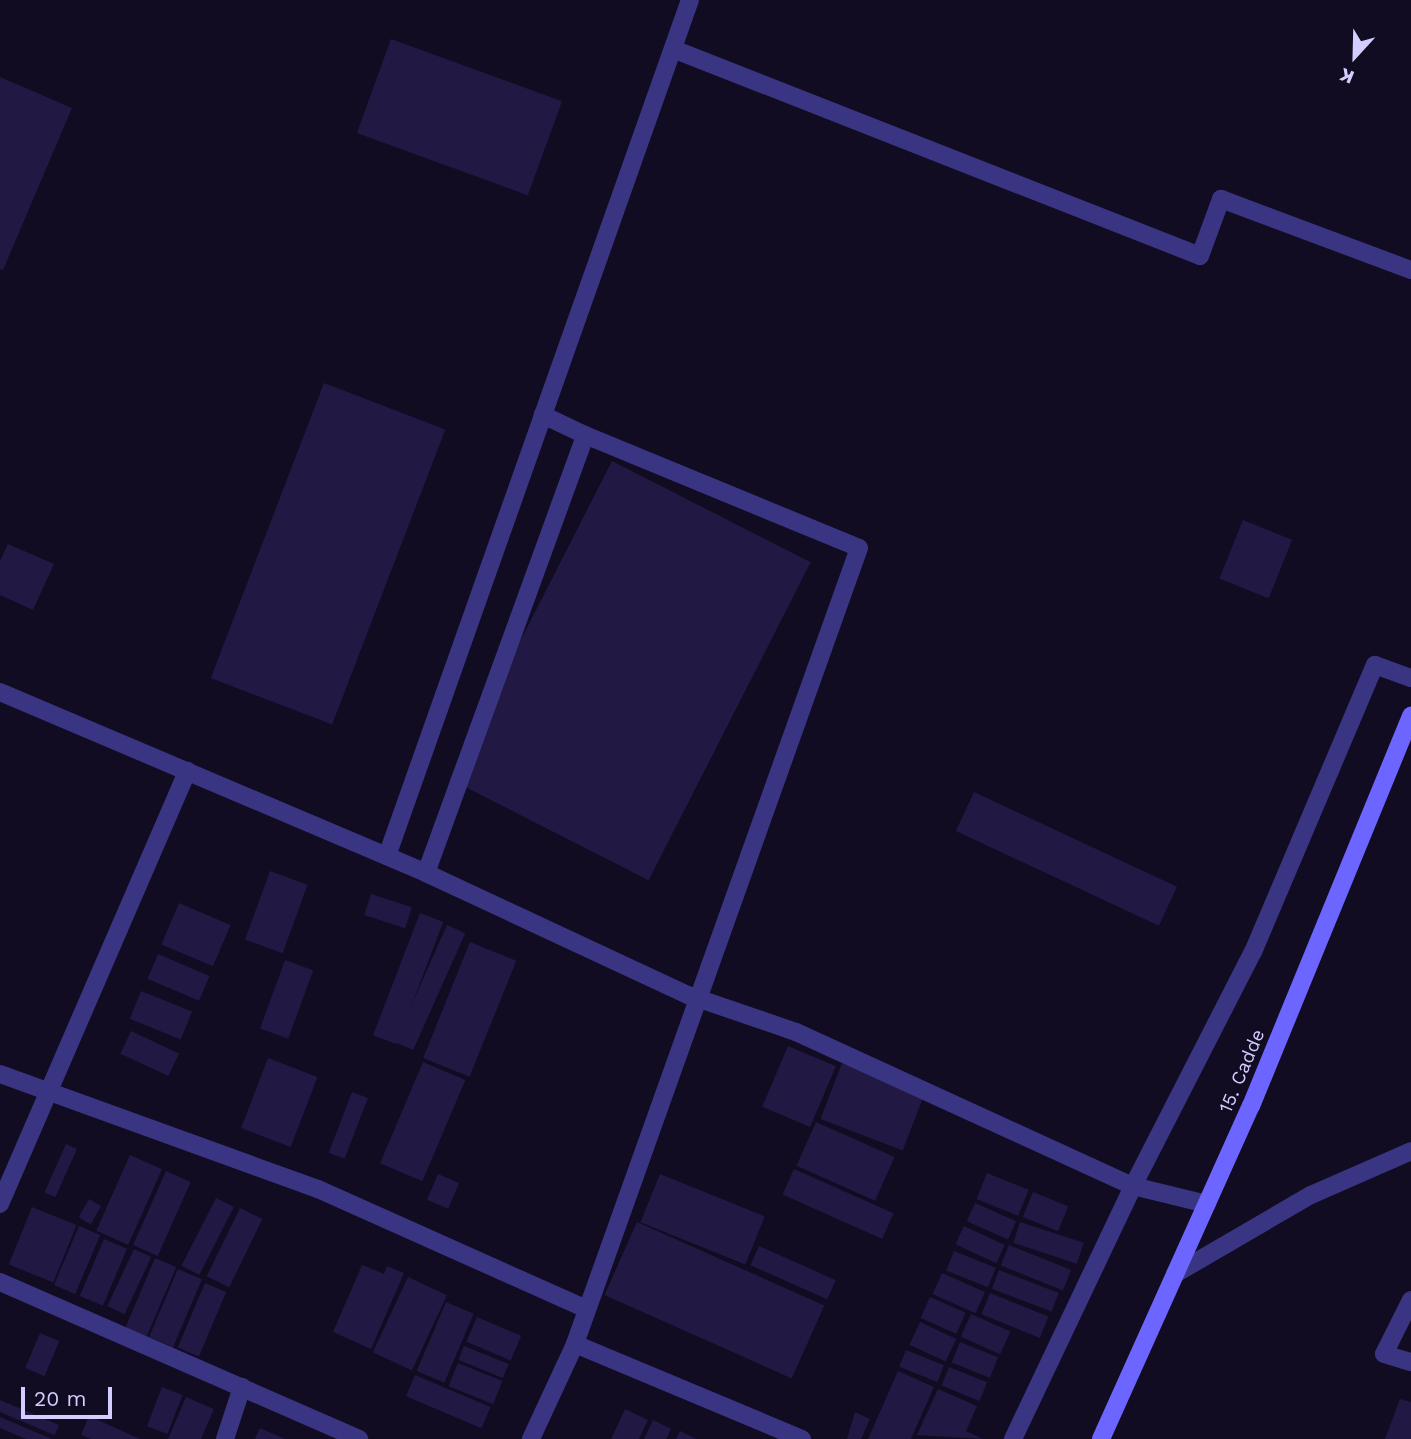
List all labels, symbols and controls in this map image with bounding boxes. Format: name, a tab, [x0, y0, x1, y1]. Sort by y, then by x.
north arrow	[1320, 21, 1390, 91]
text: K	[1337, 63, 1357, 89]
street label: 15. Cadde	[1214, 1026, 1270, 1116]
scale bar	[24, 1372, 116, 1416]
text: 20 m	[34, 1386, 86, 1411]

